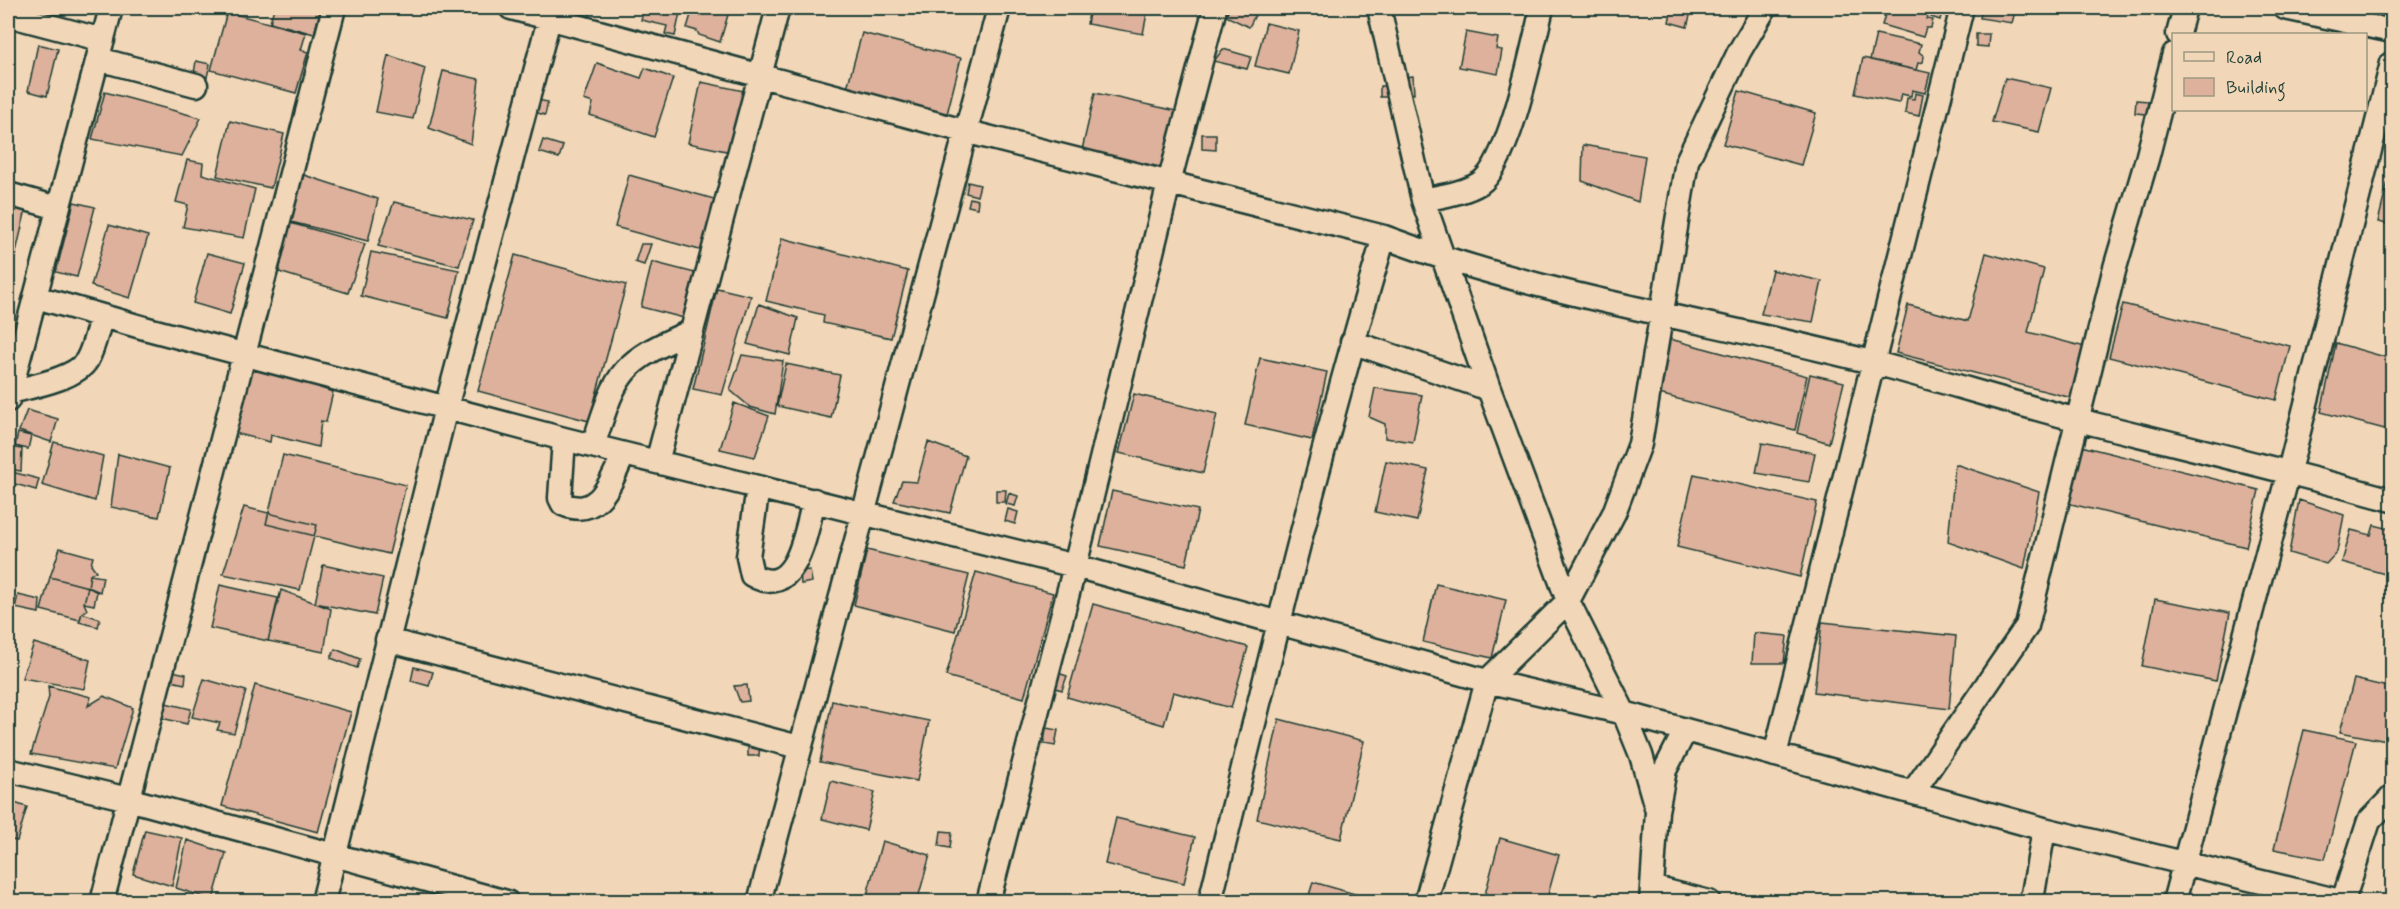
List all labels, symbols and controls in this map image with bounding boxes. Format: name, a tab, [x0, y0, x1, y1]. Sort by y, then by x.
legend	[2172, 33, 2367, 111]
text: Road	[2226, 46, 2262, 70]
text: Building	[2226, 76, 2286, 102]

